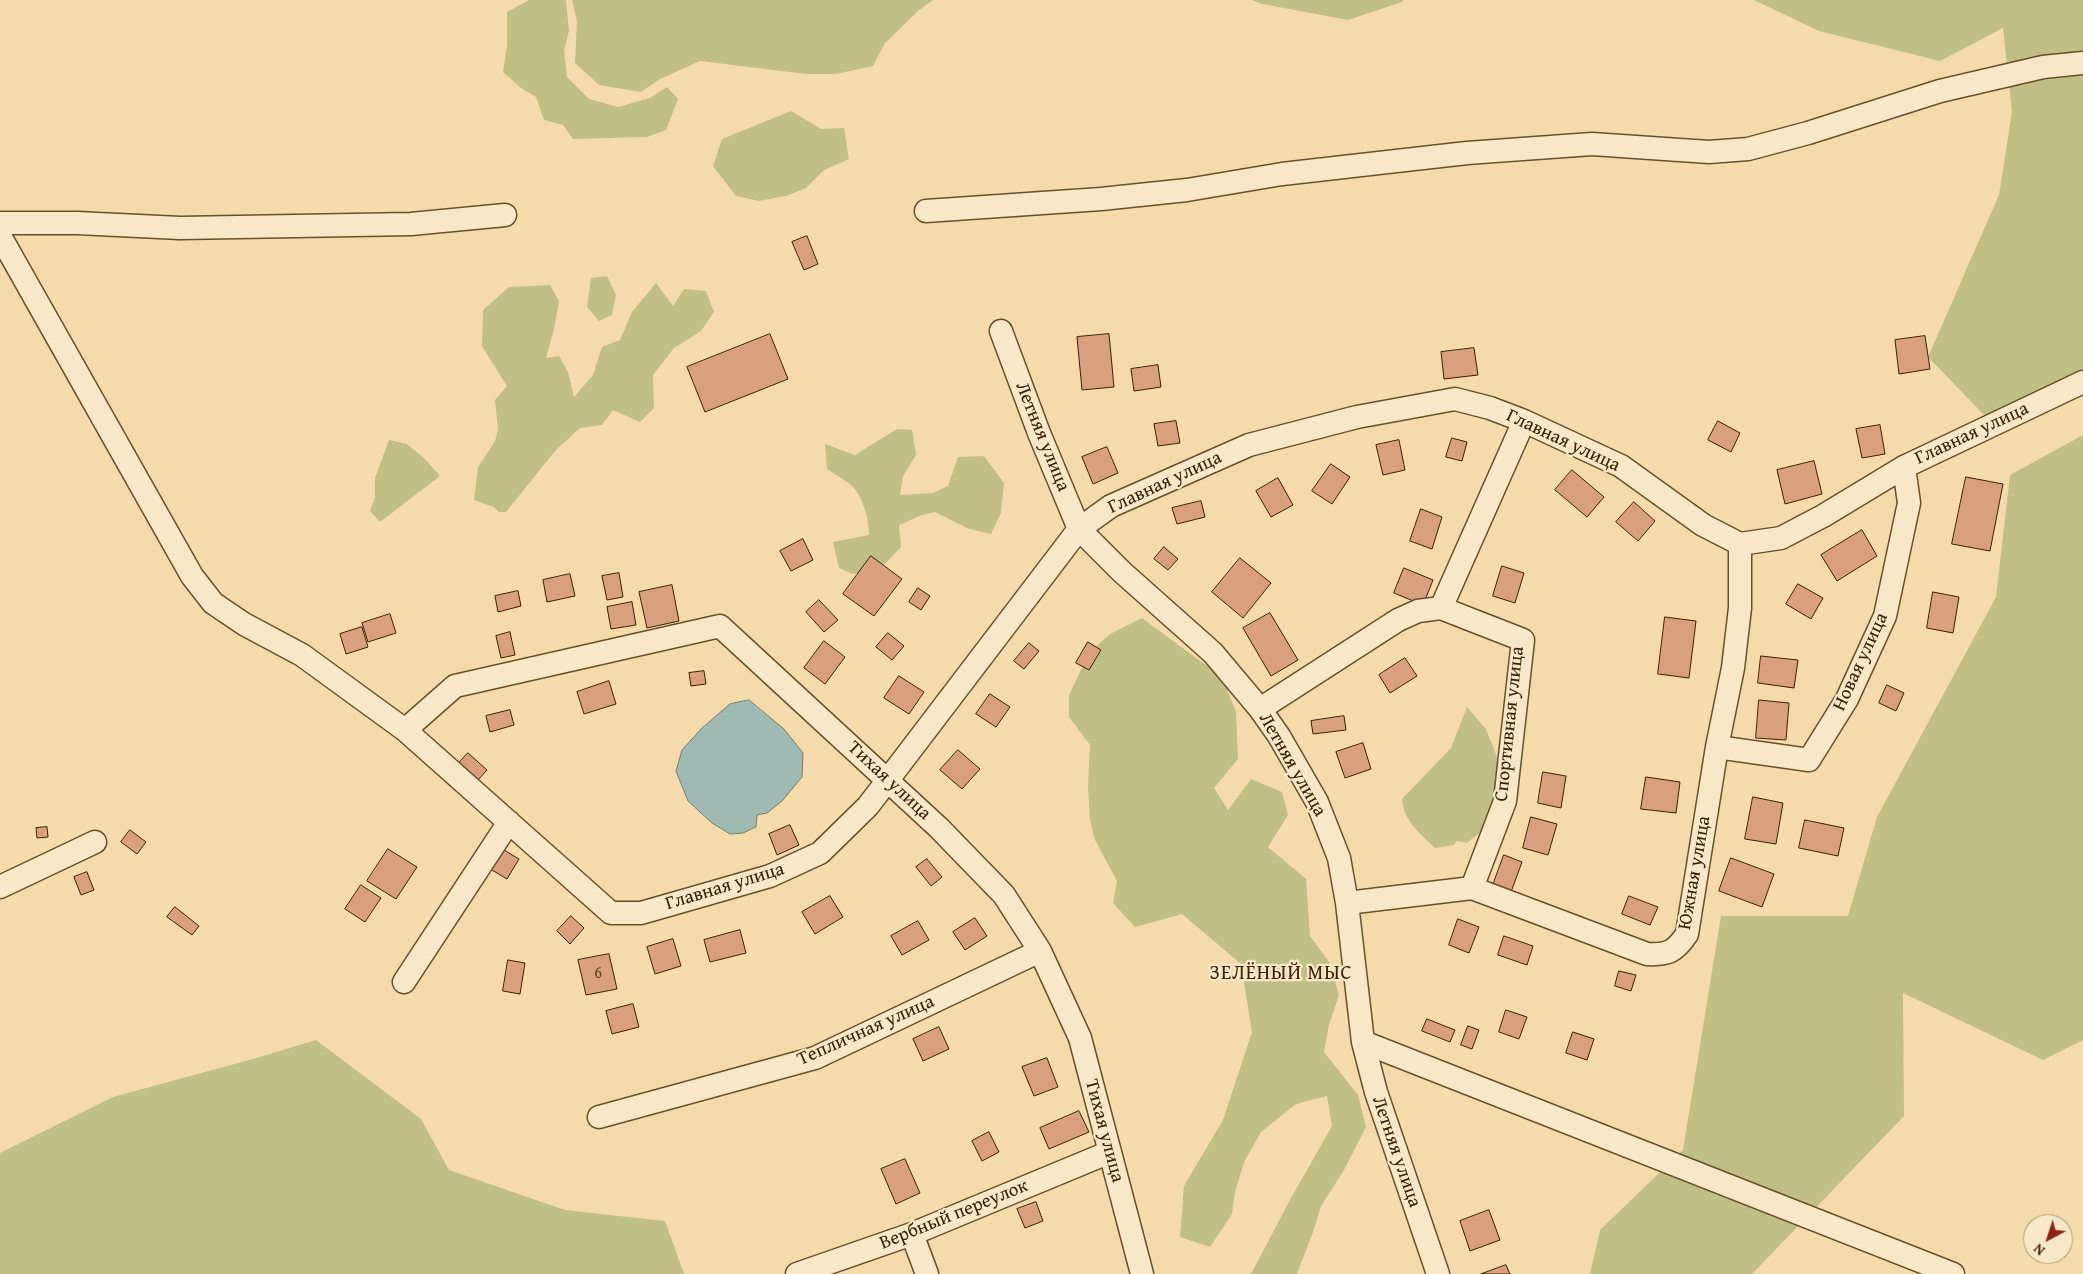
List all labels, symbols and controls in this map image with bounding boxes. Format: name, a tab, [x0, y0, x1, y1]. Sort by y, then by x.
street label: Летняя улица	[1010, 379, 1074, 495]
street label: Главная улица	[1911, 398, 2033, 470]
street label: Главная улица	[1502, 405, 1624, 477]
street label: Главная улица	[1104, 447, 1226, 519]
street label: Новая улица	[1828, 609, 1894, 715]
street label: Спортивная улица	[1491, 645, 1529, 803]
street label: Летняя улица	[1253, 709, 1331, 821]
street label: Тихая улица	[843, 737, 935, 825]
street label: Южная улица	[1674, 814, 1716, 932]
street label: Главная улица	[663, 858, 787, 916]
district label: ЗЕЛЁНЫЙ МЫС	[1208, 962, 1354, 986]
house number: 6	[594, 964, 602, 984]
street label: Тепличная улица	[794, 991, 938, 1071]
street label: Тихая улица	[1079, 1077, 1129, 1185]
street label: Летняя улица	[1366, 1093, 1426, 1211]
street label: Вербный переулок	[876, 1175, 1032, 1255]
north arrow	[2023, 1214, 2073, 1264]
text: N	[2029, 1239, 2049, 1260]

